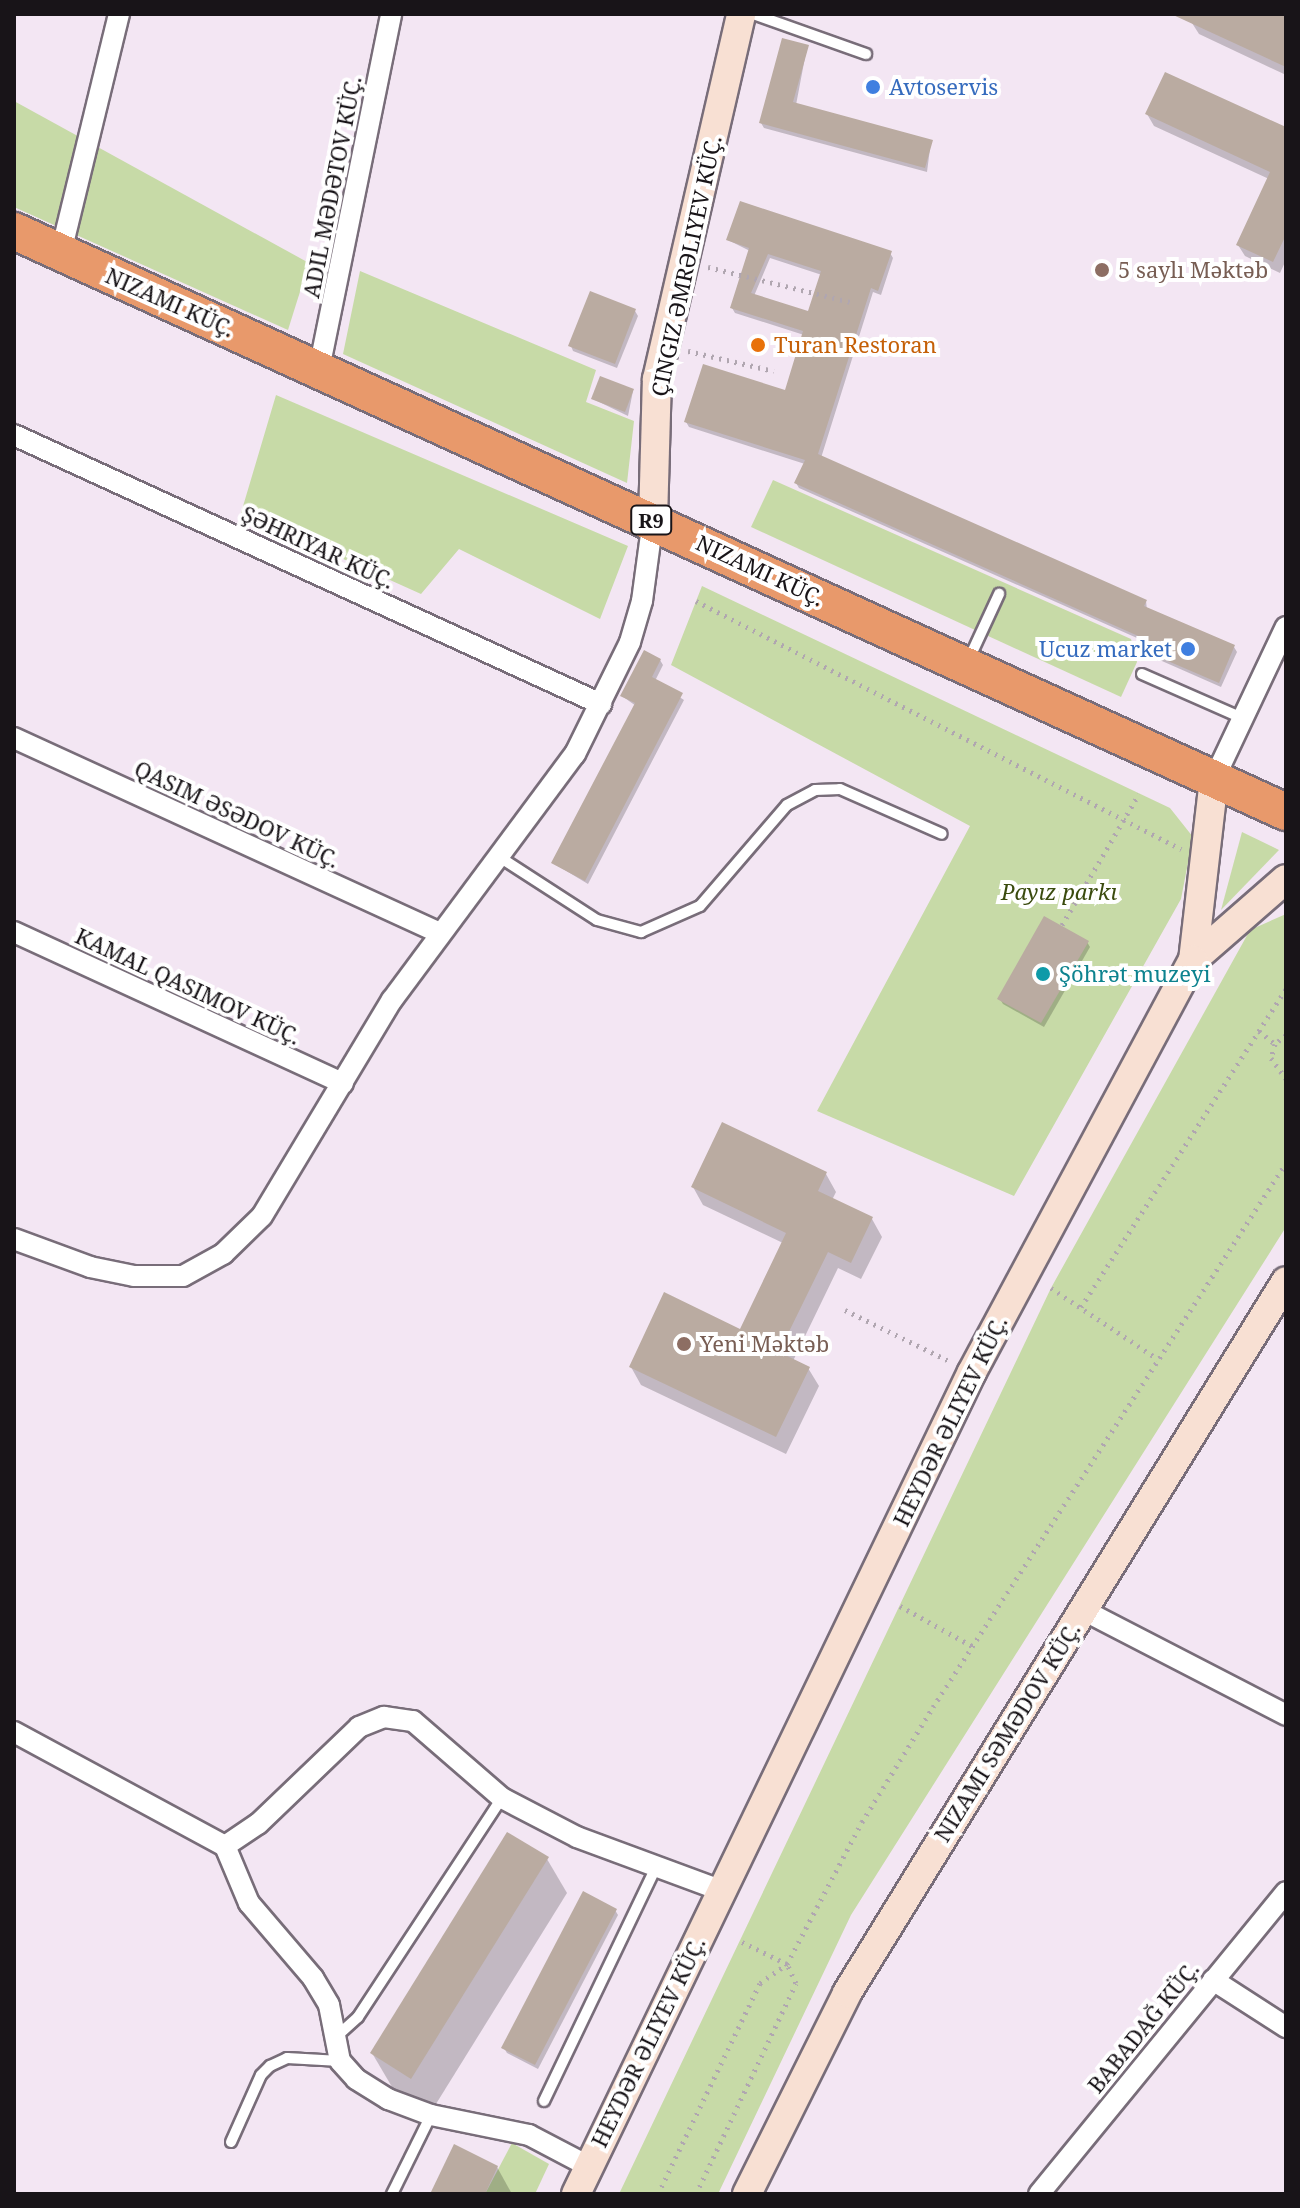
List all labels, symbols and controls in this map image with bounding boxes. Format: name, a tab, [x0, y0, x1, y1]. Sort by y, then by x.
street label: ADIL MƏDƏTOV KÜÇ.	[298, 74, 366, 300]
place label: Avtoservis	[889, 74, 998, 100]
marker: Avtoservis	[864, 78, 882, 96]
street label: ÇINGIZ ƏMRƏLIYEV KÜÇ.	[645, 133, 727, 399]
place label: 5 saylı Məktəb	[1118, 257, 1268, 283]
marker: 5 saylı Məktəb	[1093, 261, 1111, 279]
street label: NIZAMI KÜÇ.	[102, 262, 238, 342]
place label: Turan Restoran	[774, 332, 937, 358]
marker: Turan Restoran	[749, 336, 767, 354]
street label: ŞƏHRIYAR KÜÇ.	[238, 500, 398, 594]
road number: R9	[629, 504, 673, 536]
street label: NIZAMI KÜÇ.	[692, 529, 828, 611]
place label: Ucuz market	[1039, 636, 1172, 662]
marker: Ucuz market	[1179, 640, 1197, 658]
street label: QASIM ƏSƏDOV KÜÇ.	[130, 755, 344, 873]
park label: Payız parkı	[1001, 879, 1117, 905]
street label: KAMAL QASIMOV KÜÇ.	[71, 922, 305, 1050]
place label: Şöhrət muzeyi	[1059, 961, 1210, 987]
marker: Şöhrət muzeyi	[1034, 965, 1052, 983]
street label: HEYDƏR ƏLIYEV KÜÇ.	[888, 1312, 1012, 1530]
place label: Yeni Məktəb	[700, 1331, 829, 1357]
marker: Yeni Məktəb	[675, 1335, 693, 1353]
street label: NIZAMI SƏMƏDOV KÜÇ.	[929, 1618, 1085, 1846]
street label: HEYDƏR ƏLIYEV KÜÇ.	[586, 1933, 710, 2151]
street label: BABADAĞ KÜÇ.	[1082, 1956, 1204, 2098]

